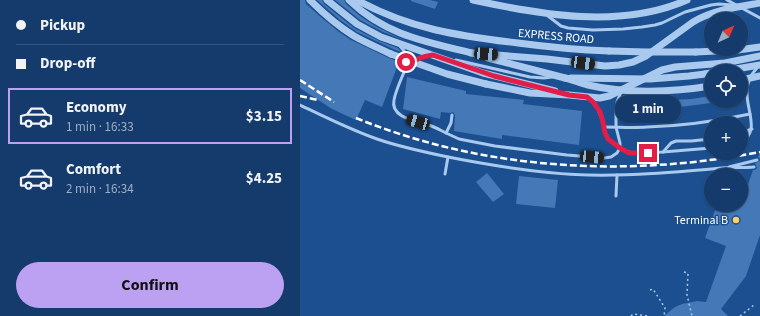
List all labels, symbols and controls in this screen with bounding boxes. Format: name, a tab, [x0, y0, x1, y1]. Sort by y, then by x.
north arrow	[704, 12, 748, 56]
map controls	[704, 12, 748, 212]
text: Pickup	[40, 15, 85, 36]
street label: EXPRESS ROAD	[517, 25, 595, 48]
car	[474, 47, 498, 61]
text: Drop-off	[40, 53, 95, 74]
route start	[397, 53, 415, 71]
car	[570, 55, 596, 71]
button: locate	[704, 64, 748, 108]
callout: 1 min	[615, 95, 681, 123]
text: Economy	[66, 97, 127, 118]
icon: car	[18, 98, 54, 134]
text: 1 min	[632, 100, 664, 118]
text: $3.15	[246, 106, 282, 127]
car	[405, 113, 431, 131]
button: +	[704, 116, 748, 160]
text: 1 min · 16:33	[66, 118, 134, 136]
route end	[639, 144, 657, 162]
car	[580, 150, 604, 164]
text: Comfort	[66, 159, 121, 180]
icon: car	[18, 160, 54, 196]
text: $4.25	[246, 168, 282, 189]
button: −	[704, 168, 748, 212]
text: 2 min · 16:34	[66, 180, 134, 198]
place label: Terminal B	[674, 212, 728, 229]
marker: Terminal B	[731, 215, 741, 225]
button: Confirm	[16, 262, 284, 308]

